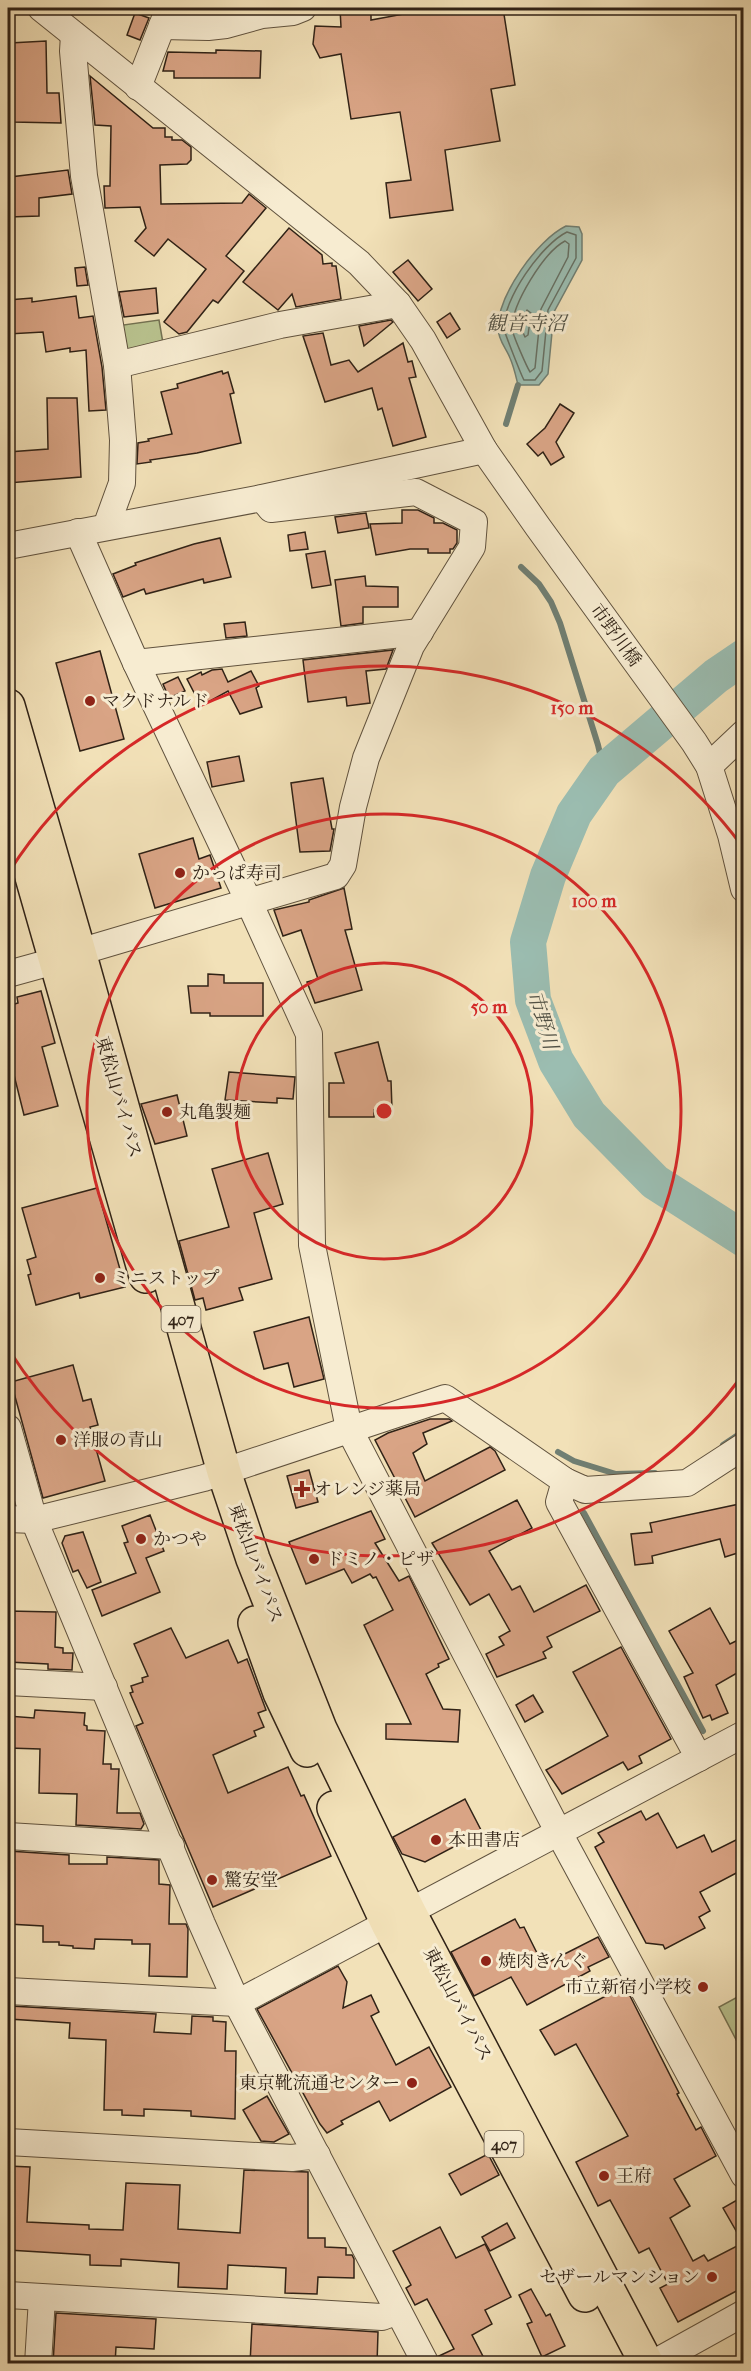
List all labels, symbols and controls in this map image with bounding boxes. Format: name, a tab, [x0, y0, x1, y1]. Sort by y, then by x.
water label: 観音寺沼	[486, 312, 569, 335]
street label: 市野川橋	[586, 600, 645, 671]
place label: マクドナルド	[102, 691, 209, 712]
marker: マクドナルド	[83, 694, 97, 708]
text: 150 m	[551, 698, 594, 719]
place label: かっぱ寿司	[192, 863, 282, 884]
marker: かっぱ寿司	[173, 866, 187, 880]
text: 100 m	[571, 891, 618, 912]
water label: 市野川	[523, 988, 563, 1054]
text: 50 m	[471, 997, 508, 1018]
street label: 東松山バイパス	[91, 1034, 146, 1160]
centre of rings	[374, 1101, 394, 1121]
place label: 丸亀製麺	[179, 1102, 251, 1123]
marker: 丸亀製麺	[160, 1105, 174, 1119]
place label: ミニストップ	[112, 1268, 219, 1289]
marker: ミニストップ	[93, 1271, 107, 1285]
road number: 407	[162, 1306, 201, 1332]
place label: 洋服の青山	[73, 1430, 163, 1451]
marker: 洋服の青山	[54, 1433, 68, 1447]
place label: オレンジ薬局	[314, 1479, 421, 1500]
marker: オレンジ薬局	[295, 1482, 309, 1496]
street label: 東松山バイパス	[224, 1501, 287, 1626]
place label: かつや	[153, 1529, 207, 1550]
marker: かつや	[134, 1532, 148, 1546]
place label: ドミノ・ピザ	[326, 1549, 434, 1570]
marker: ドミノ・ピザ	[307, 1552, 321, 1566]
place label: 本田書店	[448, 1830, 520, 1851]
marker: 本田書店	[429, 1833, 443, 1847]
place label: 驚安堂	[224, 1870, 278, 1891]
marker: 驚安堂	[205, 1873, 219, 1887]
street label: 東松山バイパス	[419, 1944, 496, 2065]
place label: 焼肉きんぐ	[498, 1951, 588, 1972]
marker: 焼肉きんぐ	[479, 1954, 493, 1968]
place label: 市立新宿小学校	[565, 1977, 691, 1998]
marker: 市立新宿小学校	[696, 1980, 710, 1994]
place label: 東京靴流通センター	[239, 2073, 400, 2094]
marker: 東京靴流通センター	[405, 2076, 419, 2090]
road number: 407	[484, 2131, 524, 2157]
place label: 王府	[616, 2166, 652, 2187]
marker: 王府	[597, 2169, 611, 2183]
place label: セザールマンション	[539, 2267, 700, 2288]
marker: セザールマンション	[705, 2270, 719, 2284]

